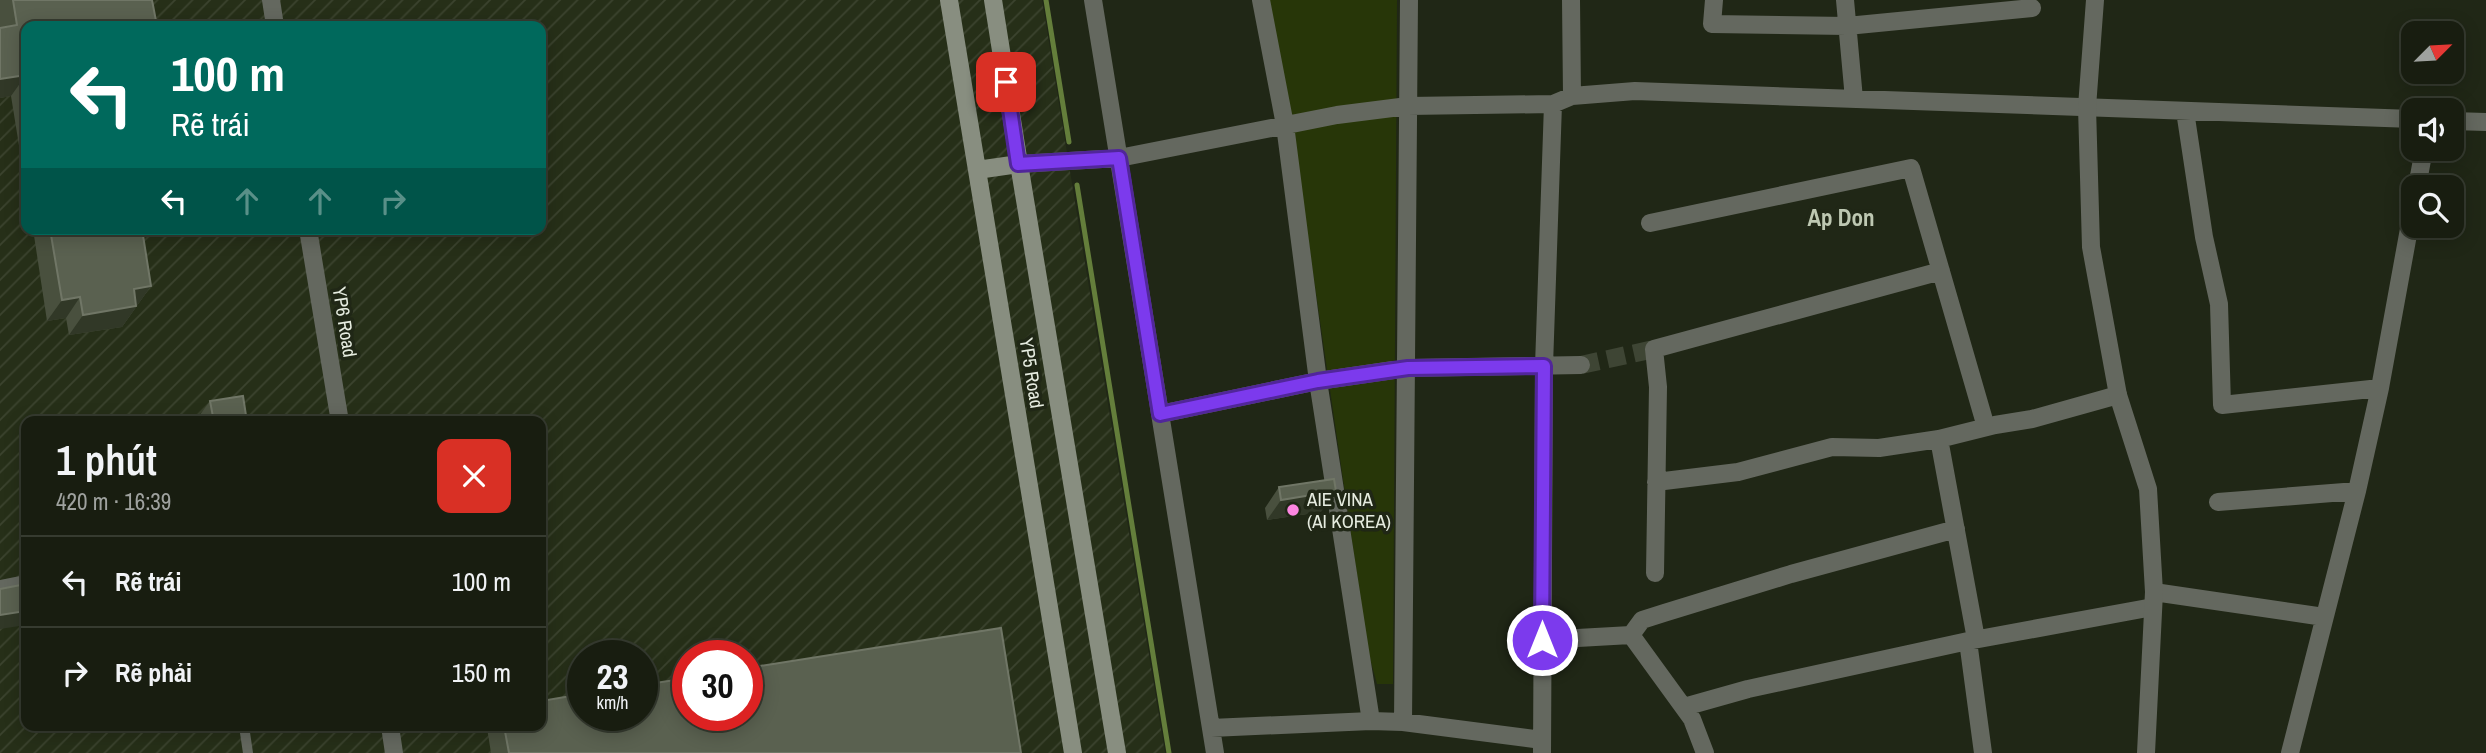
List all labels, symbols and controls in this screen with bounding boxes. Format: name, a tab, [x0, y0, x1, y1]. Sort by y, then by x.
north arrow	[2401, 21, 2464, 84]
map controls	[2401, 21, 2464, 238]
text: 100 m	[171, 40, 285, 106]
icon: left	[56, 49, 147, 140]
pin	[976, 52, 1036, 112]
icon: arrive	[987, 63, 1025, 101]
button: sound	[2401, 98, 2464, 161]
text: Rẽ trái	[171, 103, 250, 146]
button: search	[2401, 175, 2464, 238]
icon: left	[155, 182, 193, 220]
icon: ahead	[228, 182, 266, 220]
icon: ahead	[301, 182, 339, 220]
icon: right	[374, 182, 412, 220]
district label: Ap Don	[1807, 202, 1875, 233]
street label: YP6 Road	[327, 285, 363, 359]
street label: YP5 Road	[1014, 336, 1050, 410]
text: 1 phút	[56, 432, 157, 488]
button: close	[437, 439, 511, 513]
text: 420 m · 16:39	[56, 486, 171, 517]
place label: AIE VINA (AI KOREA)	[1306, 486, 1391, 534]
marker: AIE VINA (AI KOREA)	[1285, 502, 1301, 518]
icon: left	[56, 563, 94, 601]
text: Rẽ trái	[115, 564, 181, 599]
text: 100 m	[452, 564, 511, 599]
position arrow	[1505, 603, 1579, 677]
speed limit sign: 30	[672, 640, 763, 731]
text: 23	[597, 653, 628, 700]
icon: right	[56, 654, 94, 692]
text: Rẽ phải	[115, 655, 192, 690]
text: 150 m	[452, 655, 511, 690]
text: km/h	[597, 690, 629, 715]

